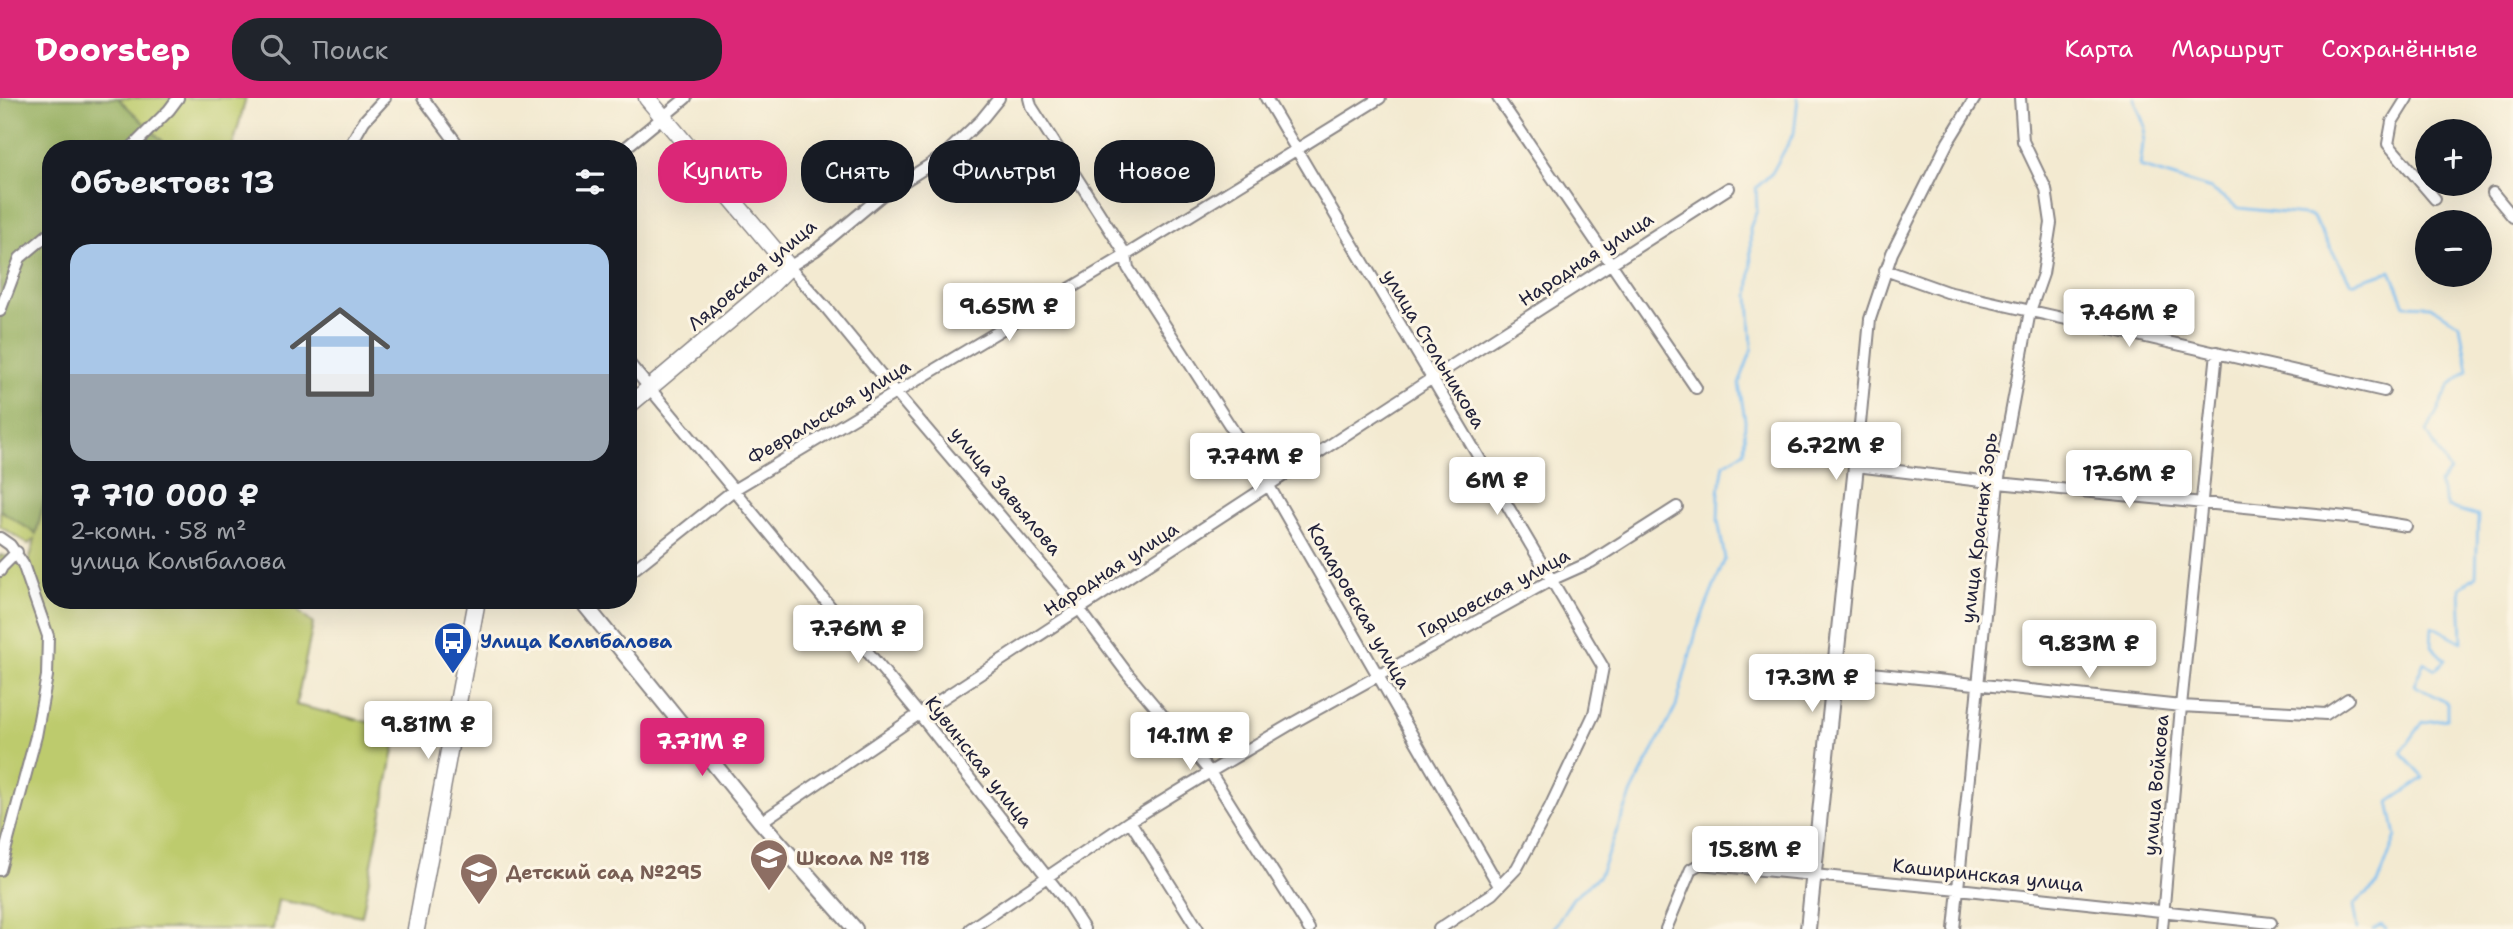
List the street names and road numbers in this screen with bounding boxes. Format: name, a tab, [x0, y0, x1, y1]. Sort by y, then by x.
street label: Народная улица	[1514, 206, 1658, 312]
street label: Лядовская улица	[682, 213, 822, 336]
street label: улица Стольникова	[1377, 265, 1492, 433]
street label: Февральская улица	[743, 353, 915, 471]
street label: улица Завьялова	[945, 421, 1067, 561]
street label: улица Красных Зорь	[1955, 431, 2003, 625]
street label: Народная улица	[1039, 516, 1183, 622]
street label: Комаровская улица	[1301, 519, 1417, 693]
street label: Гарцовская улица	[1414, 542, 1574, 644]
street label: Кувинская улица	[920, 691, 1039, 833]
street label: улица Войкова	[2137, 713, 2175, 857]
street label: Каширинская улица	[1891, 853, 2085, 897]

